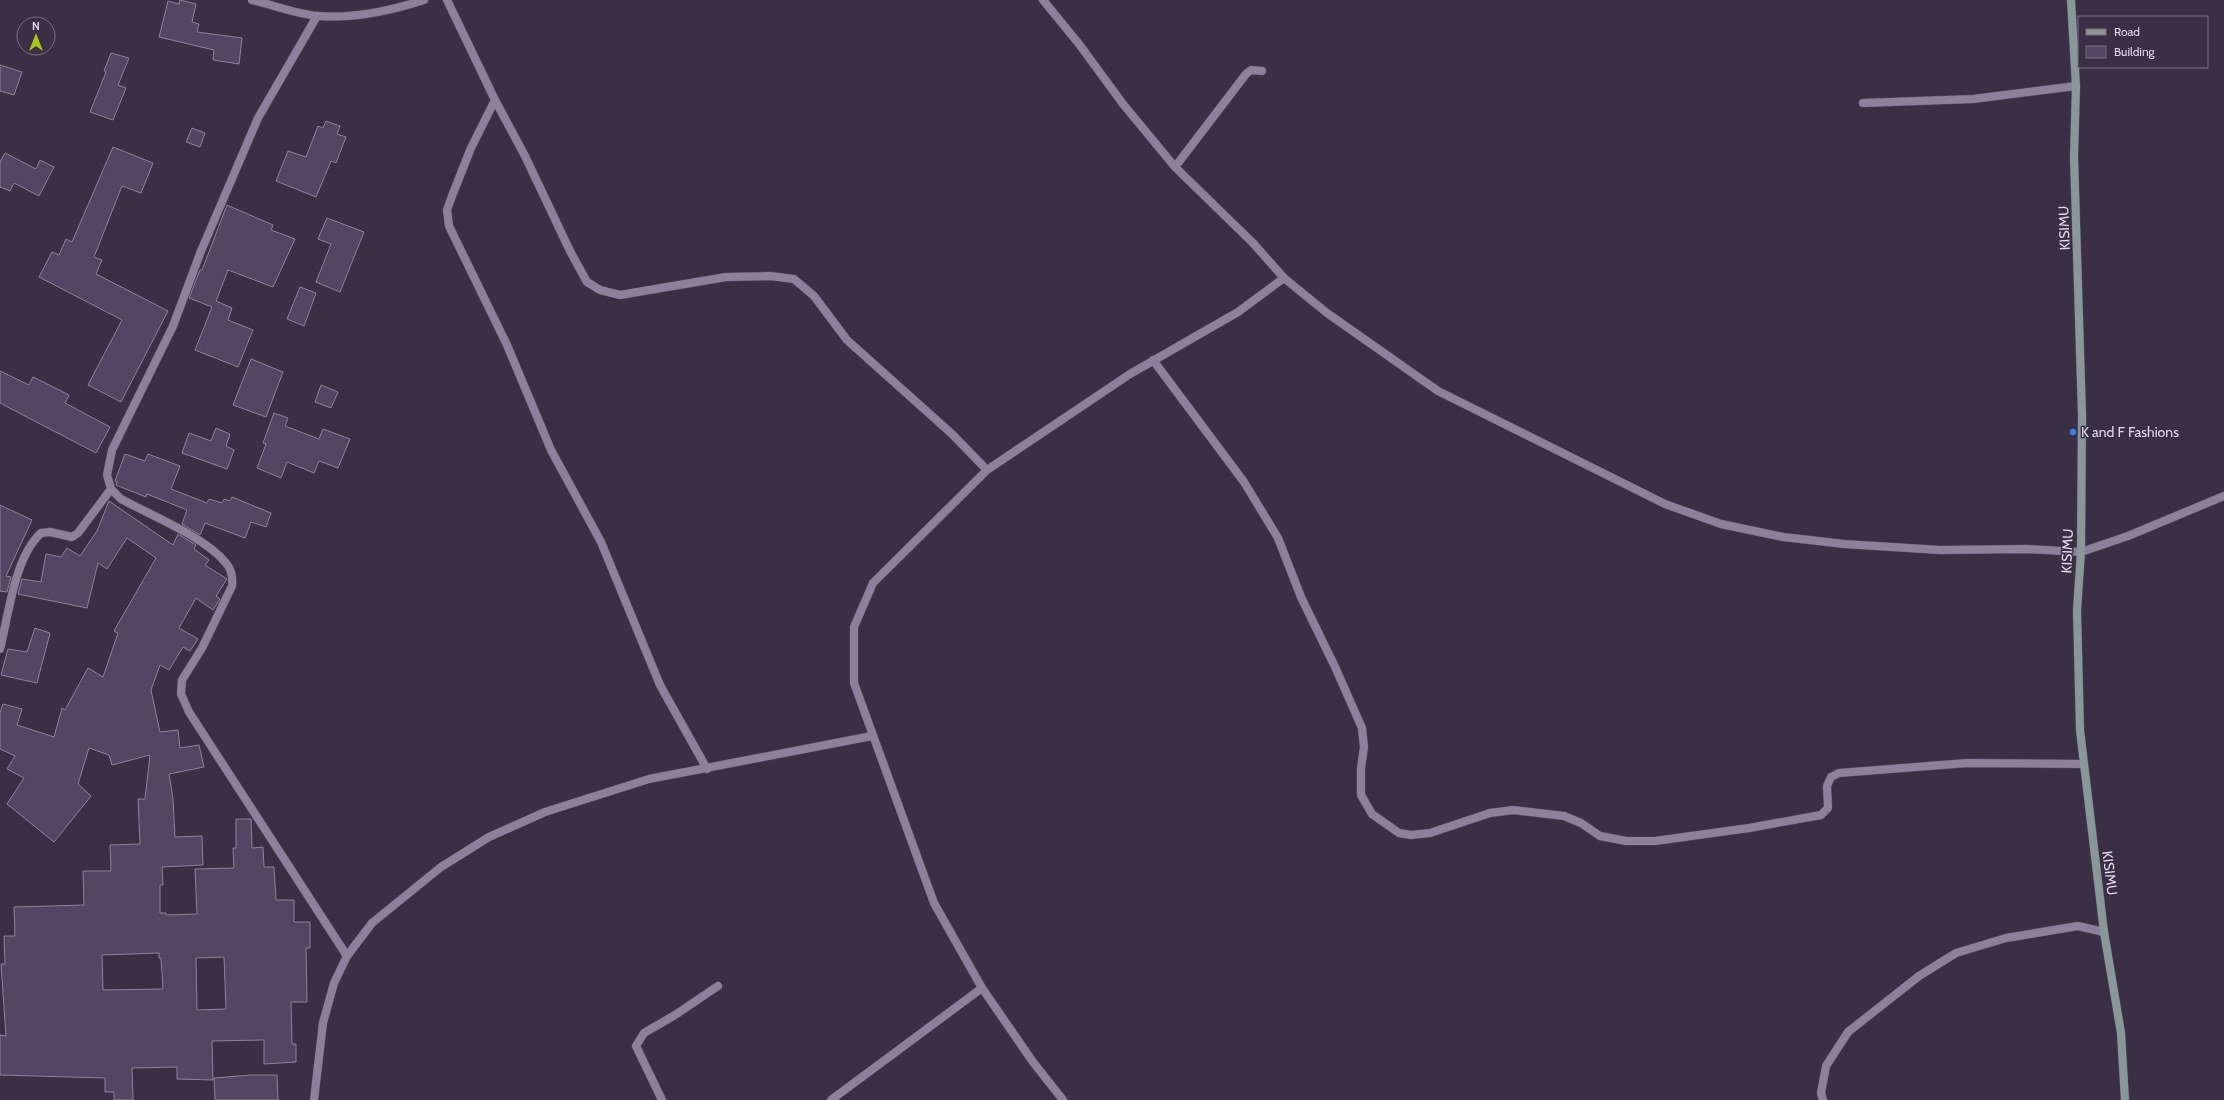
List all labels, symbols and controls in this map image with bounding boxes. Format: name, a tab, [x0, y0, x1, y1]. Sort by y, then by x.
north arrow	[16, 16, 56, 56]
legend	[2078, 16, 2208, 68]
text: N	[32, 19, 40, 33]
text: Road	[2114, 24, 2140, 39]
text: Building	[2114, 44, 2156, 59]
street label: KISIMU	[2054, 205, 2074, 251]
place label: K and F Fashions	[2081, 423, 2179, 441]
marker: K and F Fashions	[2068, 427, 2078, 437]
street label: KISIMU	[2057, 528, 2077, 574]
street label: KISIMU	[2098, 850, 2122, 896]

